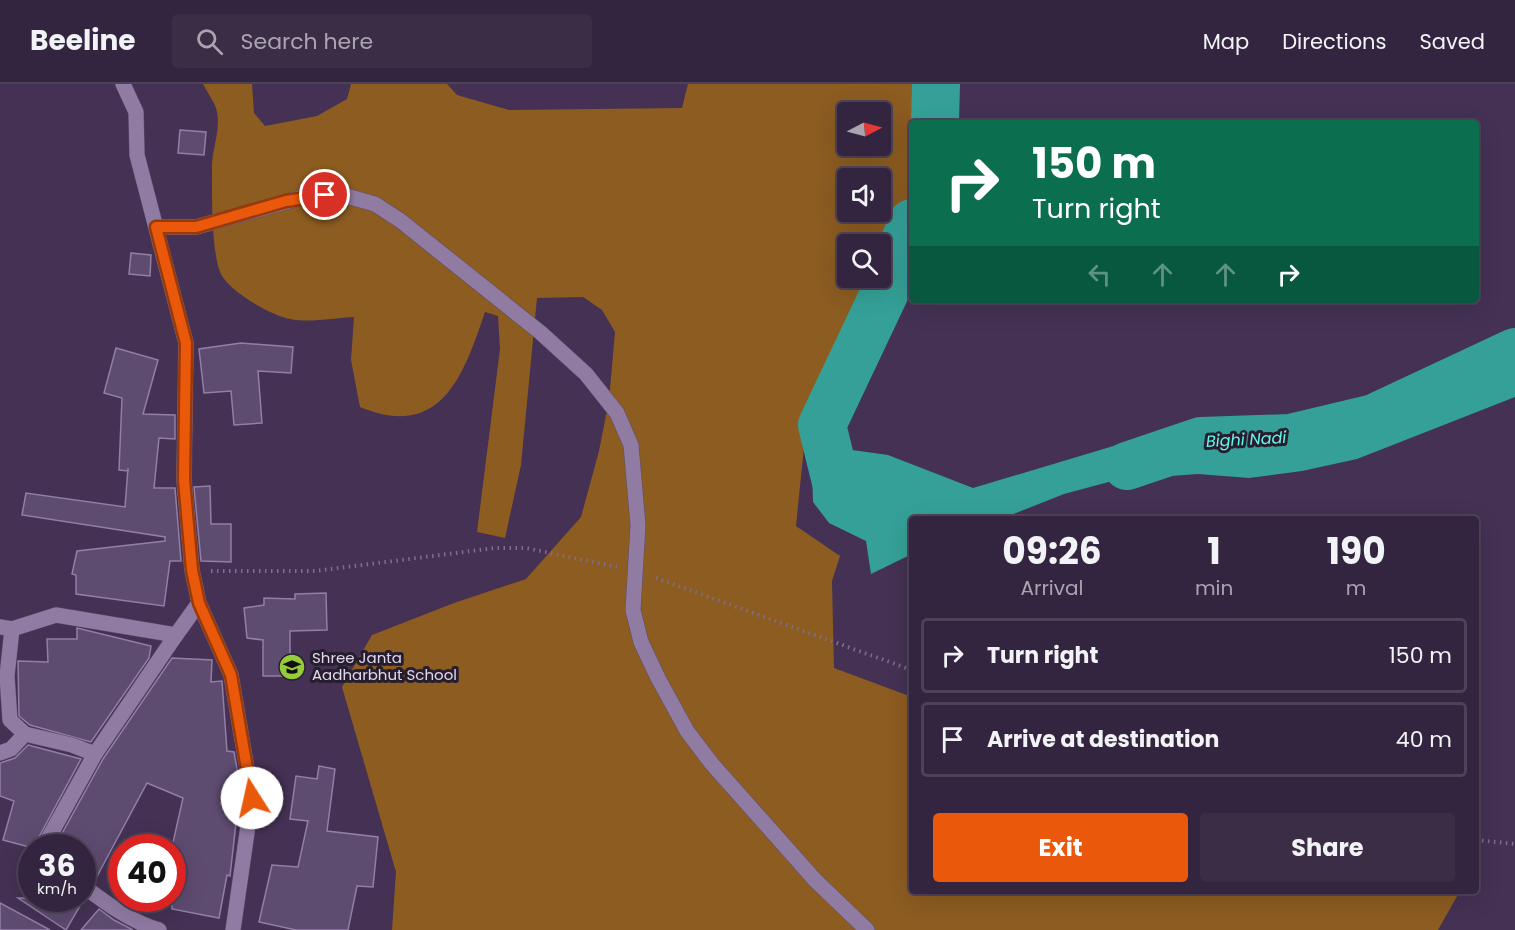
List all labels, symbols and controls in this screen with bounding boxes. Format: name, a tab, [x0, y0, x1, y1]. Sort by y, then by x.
search box	[172, 14, 592, 68]
text: Beeline	[30, 21, 136, 60]
icon: search	[193, 25, 226, 58]
text: Search here	[241, 26, 373, 57]
text: Map	[1203, 27, 1249, 56]
text: Directions	[1282, 27, 1386, 56]
text: Saved	[1419, 27, 1485, 56]
north arrow	[837, 102, 891, 156]
map controls	[837, 102, 891, 288]
text: 150 m	[1032, 134, 1156, 193]
icon: right	[933, 144, 1011, 222]
button: sound	[837, 168, 891, 222]
pin	[299, 169, 350, 220]
icon: arrive	[308, 178, 341, 211]
text: Turn right	[1032, 190, 1161, 227]
button: search	[837, 234, 891, 288]
icon: left	[1083, 258, 1116, 291]
icon: ahead	[1146, 258, 1179, 291]
icon: ahead	[1209, 258, 1242, 291]
icon: right	[1272, 258, 1305, 291]
water label: Bighi Nadi	[1205, 426, 1288, 453]
text: 09:26	[1002, 526, 1102, 577]
text: 1	[1207, 526, 1221, 577]
text: 190	[1327, 526, 1386, 577]
text: Arrival	[1020, 574, 1083, 602]
text: min	[1195, 574, 1233, 602]
text: m	[1346, 574, 1366, 602]
icon: right	[936, 639, 969, 672]
text: Turn right	[987, 640, 1098, 671]
text: 150 m	[1389, 640, 1452, 671]
place label: Shree Janta Aadharbhut School	[312, 647, 457, 685]
school or university icon: Shree Janta Aadharbhut School	[277, 652, 307, 682]
icon: arrive	[936, 723, 969, 756]
text: Arrive at destination	[987, 724, 1219, 755]
text: 40 m	[1396, 724, 1452, 755]
position arrow	[220, 766, 284, 830]
button: Exit	[933, 813, 1188, 882]
button: Share	[1200, 813, 1455, 882]
speed limit sign: 40	[108, 834, 186, 912]
text: 36	[38, 844, 76, 887]
text: km/h	[37, 878, 77, 899]

